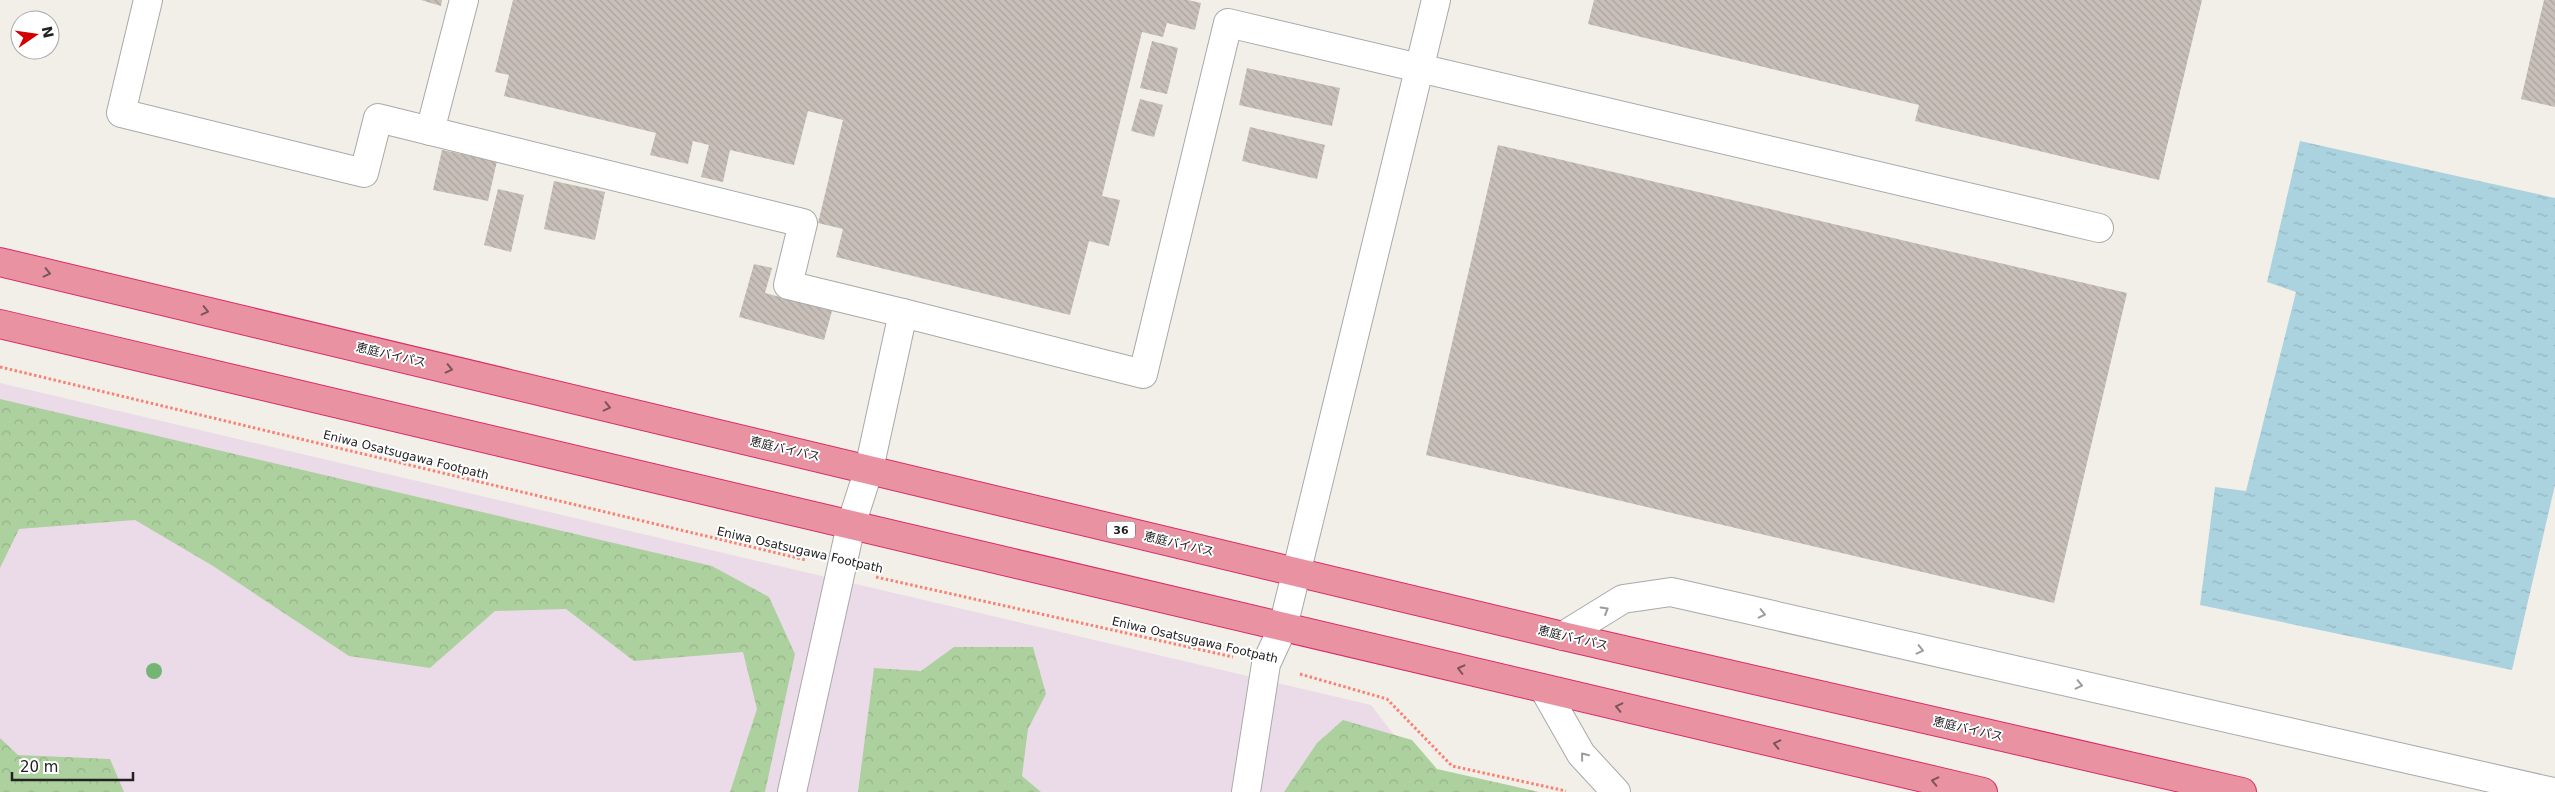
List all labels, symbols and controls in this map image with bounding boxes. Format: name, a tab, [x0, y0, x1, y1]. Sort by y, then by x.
north arrow	[10, 10, 60, 60]
text: N	[39, 25, 57, 40]
one-way arrow	[43, 267, 52, 278]
one-way arrow	[201, 305, 210, 316]
street label: 恵庭バイパス	[354, 340, 428, 370]
one-way arrow	[444, 363, 453, 374]
one-way arrow	[602, 401, 611, 412]
street label: Eniwa Osatsugawa Footpath	[322, 428, 490, 482]
street label: 恵庭バイパス	[748, 434, 822, 464]
road number: 36	[1107, 522, 1135, 538]
street label: Eniwa Osatsugawa Footpath	[715, 524, 885, 576]
street label: 恵庭バイパス	[1142, 529, 1216, 559]
one-way arrow	[1600, 607, 1609, 617]
one-way arrow	[1757, 608, 1766, 619]
street label: Eniwa Osatsugawa Footpath	[1110, 614, 1280, 666]
street label: 恵庭バイパス	[1536, 623, 1610, 653]
one-way arrow	[1916, 644, 1925, 655]
one-way arrow	[1457, 665, 1465, 675]
one-way arrow	[2074, 679, 2083, 690]
one-way arrow	[1614, 702, 1623, 713]
street label: 恵庭バイパス	[1931, 714, 2005, 744]
one-way arrow	[1772, 739, 1781, 750]
scale bar	[12, 750, 134, 782]
one-way arrow	[1581, 753, 1589, 762]
text: 20 m	[20, 758, 58, 776]
one-way arrow	[1931, 776, 1940, 787]

